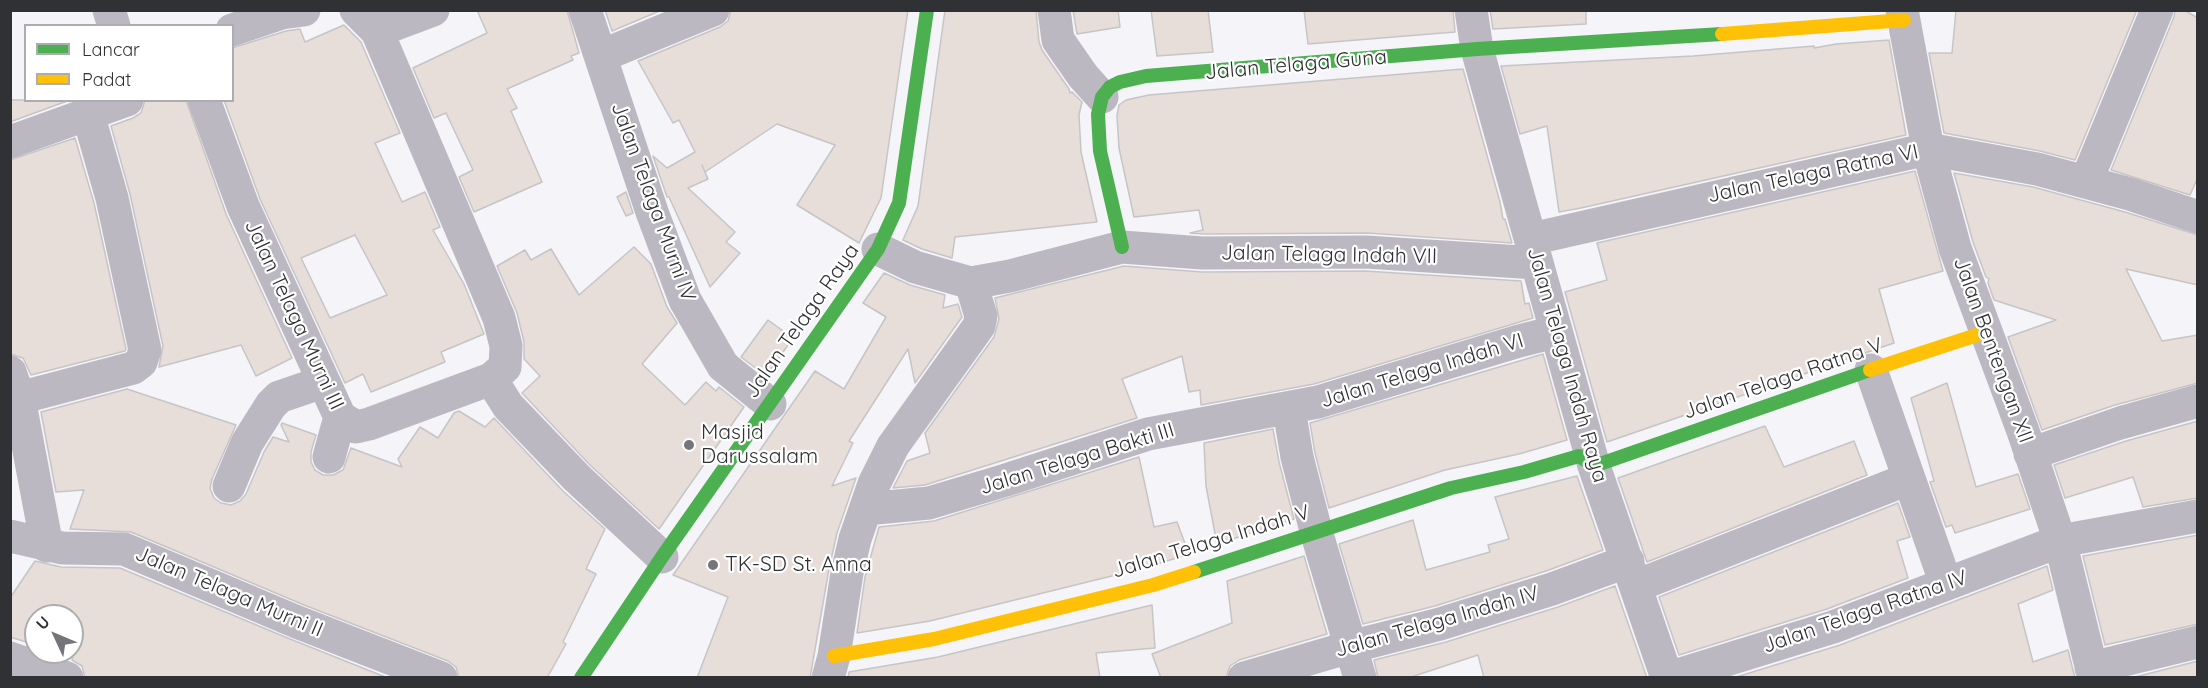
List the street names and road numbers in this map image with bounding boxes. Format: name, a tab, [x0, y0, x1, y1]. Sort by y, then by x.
street label: Jalan Telaga Guna	[1204, 44, 1388, 86]
street label: Jalan Telaga Murni IV	[605, 99, 701, 305]
street label: Jalan Telaga Ratna VI	[1705, 139, 1921, 209]
street label: Jalan Telaga Murni III	[239, 216, 349, 414]
street label: Jalan Telaga Raya	[739, 239, 865, 403]
street label: Jalan Telaga Indah VII	[1221, 241, 1437, 269]
street label: Jalan Telaga Indah Raya	[1521, 245, 1613, 485]
street label: Jalan Bentengan XII	[1948, 254, 2038, 446]
street label: Jalan Telaga Indah VI	[1317, 328, 1527, 414]
street label: Jalan Telaga Ratna V	[1680, 333, 1886, 425]
street label: Jalan Telaga Bakti III	[977, 417, 1177, 501]
street label: Jalan Telaga Indah V	[1109, 500, 1313, 584]
street label: Jalan Telaga Murni II	[131, 541, 327, 643]
street label: Jalan Telaga Ratna IV	[1759, 565, 1971, 659]
street label: Jalan Telaga Indah IV	[1332, 581, 1542, 663]

